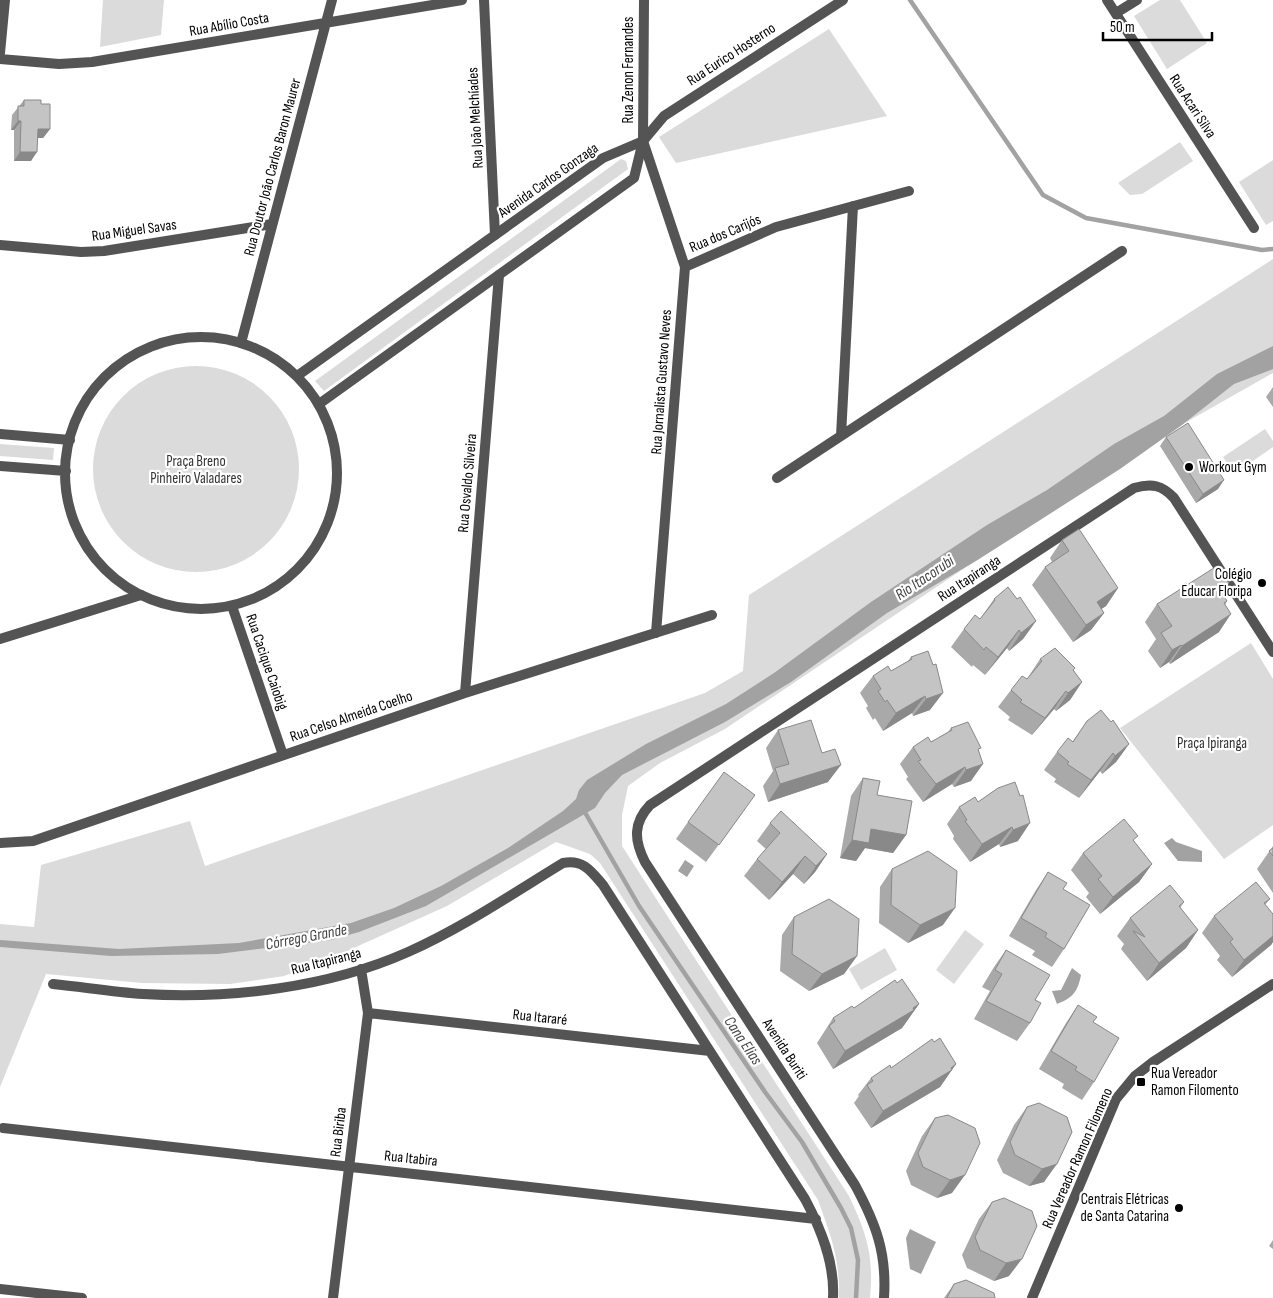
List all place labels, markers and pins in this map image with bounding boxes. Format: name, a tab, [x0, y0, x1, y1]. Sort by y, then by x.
place label: Workout Gym	[1199, 458, 1267, 477]
marker: Workout Gym	[1183, 461, 1195, 473]
place label: Colégio Educar Floripa	[1181, 565, 1252, 601]
marker: Colégio Educar Floripa	[1256, 577, 1268, 589]
place label: Rua Vereador Ramon Filomento	[1151, 1064, 1239, 1100]
marker: Rua Vereador Ramon Filomento	[1135, 1076, 1147, 1088]
place label: Centrais Elétricas de Santa Catarina	[1081, 1190, 1169, 1226]
marker: Centrais Elétricas de Santa Catarina	[1173, 1202, 1185, 1214]

